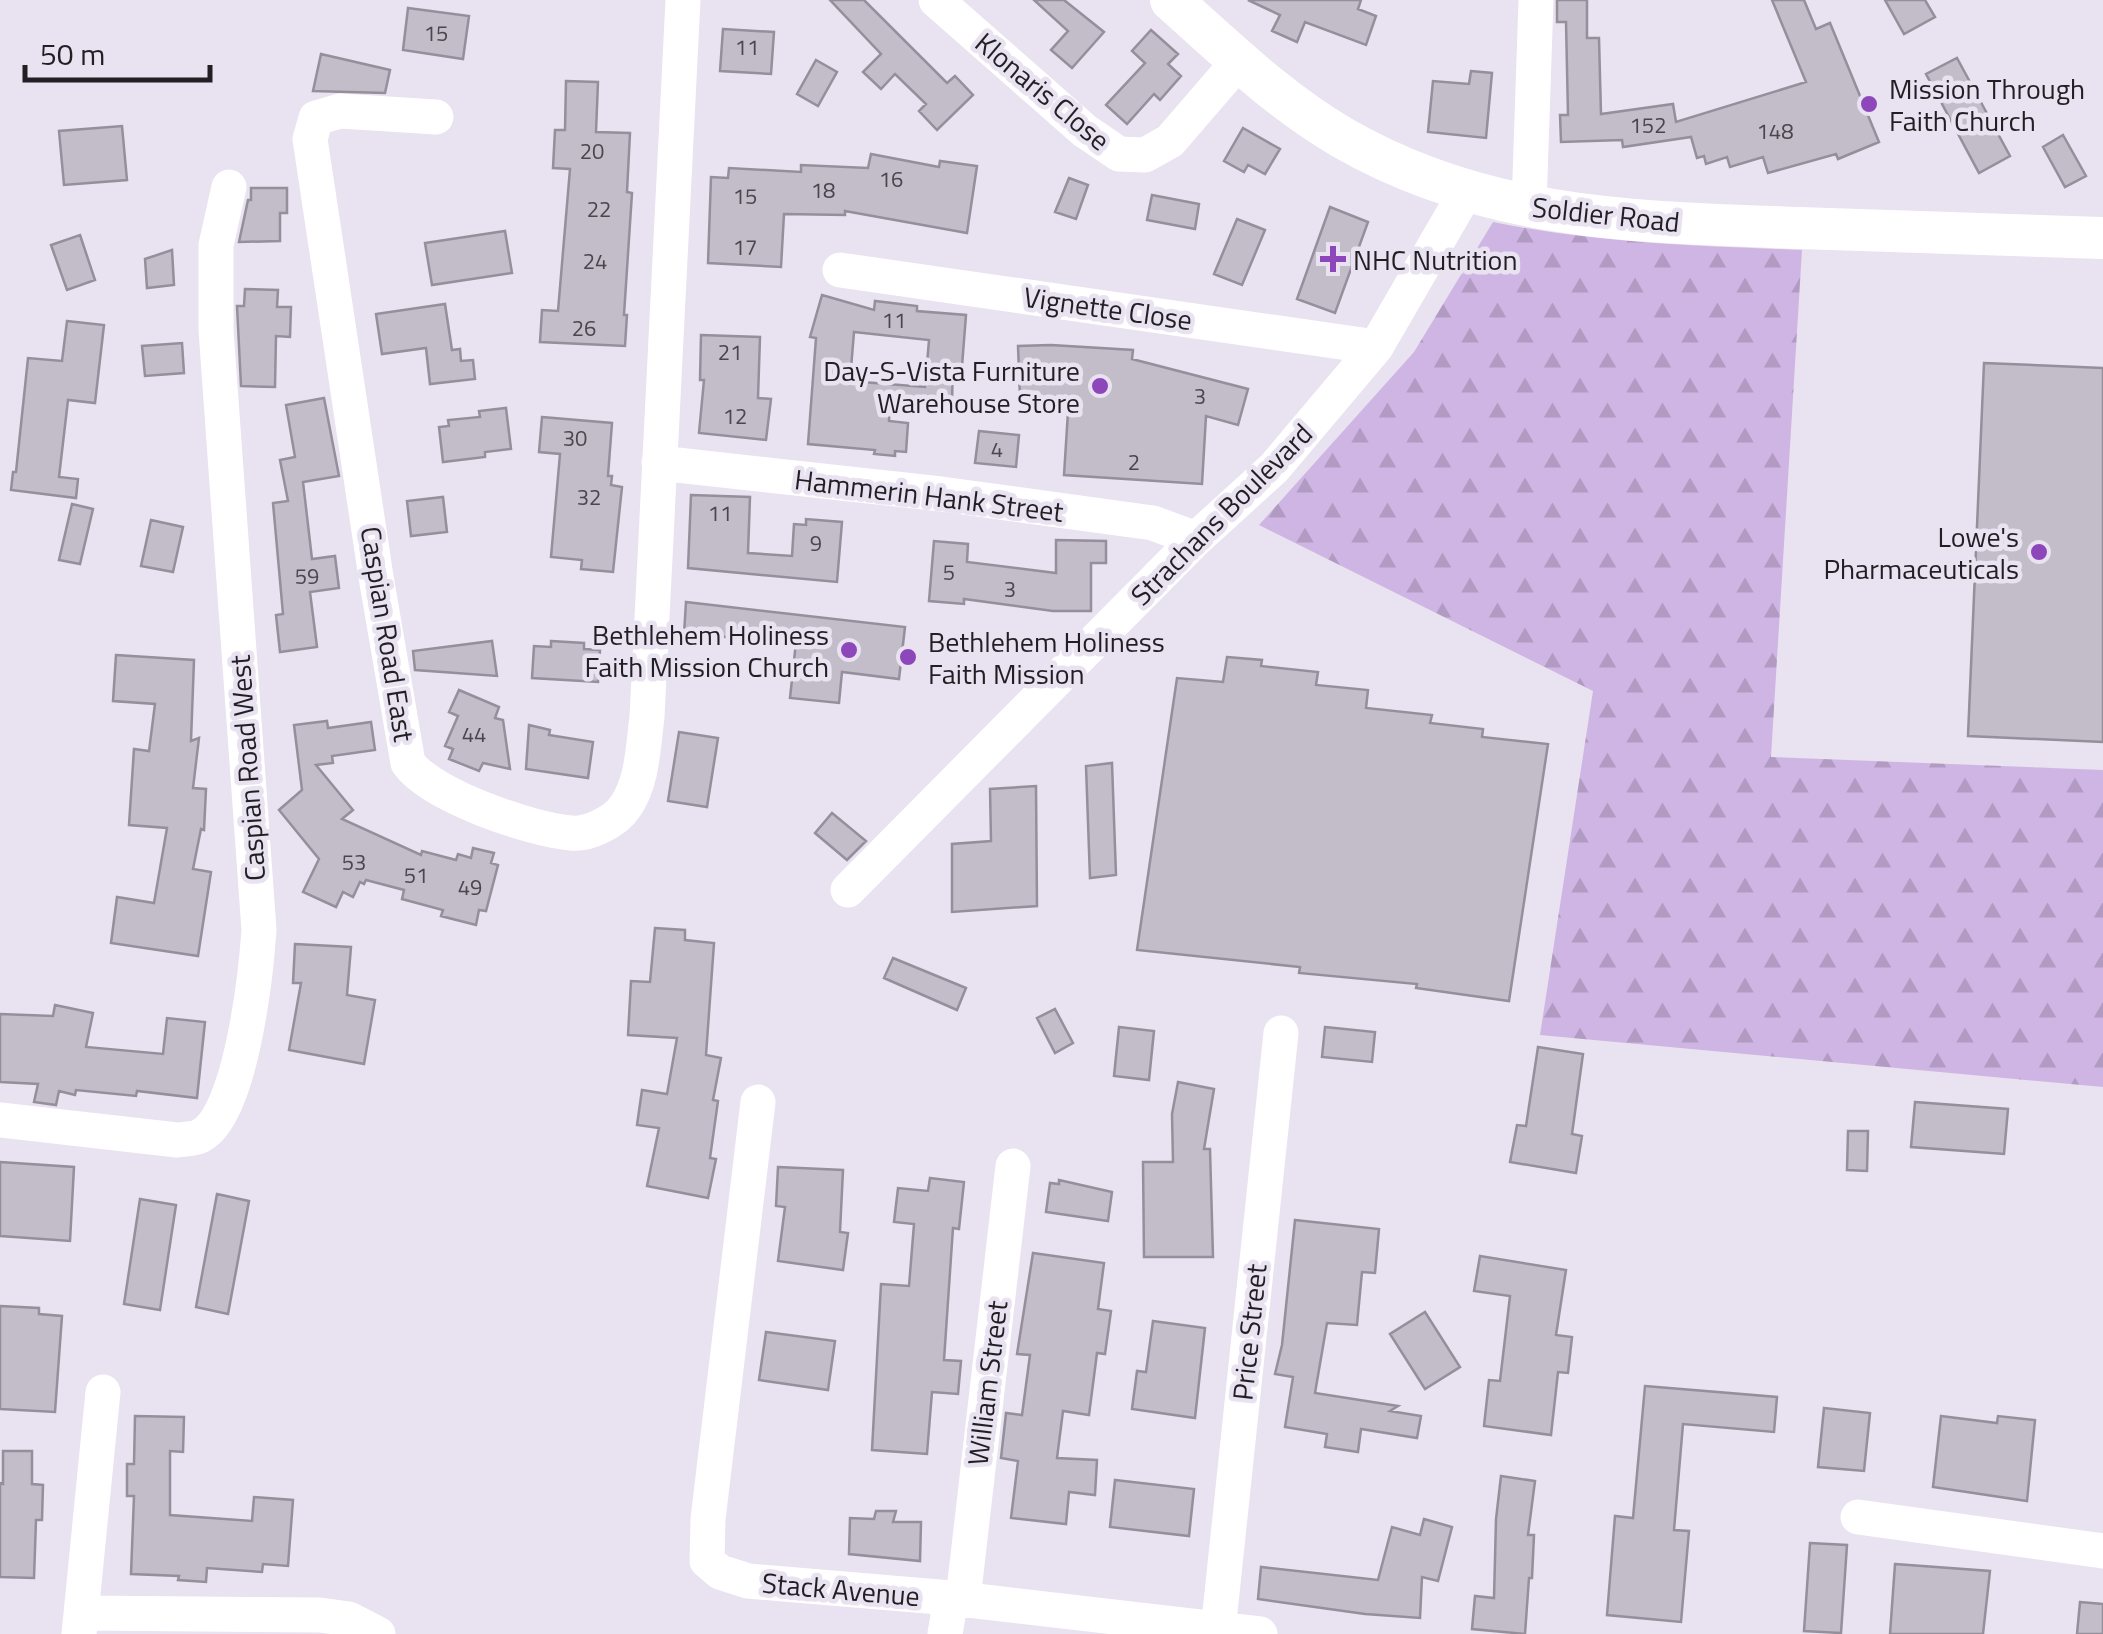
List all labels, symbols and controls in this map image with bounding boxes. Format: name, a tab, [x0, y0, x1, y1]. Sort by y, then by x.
house number: 15	[424, 16, 448, 50]
scale bar	[25, 20, 210, 82]
street label: Klonaris Close	[966, 22, 1120, 160]
house number: 11	[735, 30, 759, 64]
text: 50 m	[40, 31, 105, 77]
place label: Mission Through Faith Church	[1889, 67, 2085, 142]
marker: Mission Through Faith Church	[1858, 93, 1880, 115]
house number: 152	[1630, 108, 1666, 142]
house number: 148	[1757, 114, 1793, 148]
house number: 20	[580, 134, 604, 168]
house number: 16	[879, 162, 903, 196]
house number: 18	[811, 173, 835, 207]
house number: 15	[733, 179, 757, 213]
street label: Soldier Road	[1530, 185, 1682, 243]
house number: 22	[587, 192, 611, 226]
house number: 17	[733, 230, 757, 264]
place label: NHC Nutrition	[1353, 238, 1517, 281]
house number: 24	[583, 244, 607, 278]
marker: NHC Nutrition	[1322, 248, 1344, 270]
street label: Vignette Close	[1021, 275, 1195, 341]
house number: 11	[882, 303, 906, 337]
house number: 26	[572, 311, 596, 345]
house number: 21	[718, 335, 742, 369]
place label: Day-S-Vista Furniture Warehouse Store	[823, 349, 1080, 424]
marker: Day-S-Vista Furniture Warehouse Store	[1089, 375, 1111, 397]
house number: 3	[1194, 379, 1206, 413]
house number: 12	[723, 399, 747, 433]
street label: Strachans Boulevard	[1120, 413, 1322, 615]
house number: 30	[563, 421, 587, 455]
house number: 4	[991, 432, 1003, 466]
house number: 2	[1128, 445, 1140, 479]
street label: Hammerin Hank Street	[792, 457, 1066, 533]
house number: 32	[577, 480, 601, 514]
house number: 11	[708, 496, 732, 530]
place label: Lowe's Pharmaceuticals	[1823, 515, 2019, 590]
street label: Caspian Road East	[350, 523, 426, 745]
house number: 9	[810, 526, 822, 560]
marker: Lowe's Pharmaceuticals	[2028, 541, 2050, 563]
house number: 5	[943, 555, 955, 589]
house number: 59	[295, 559, 319, 593]
house number: 3	[1004, 572, 1016, 606]
place label: Bethlehem Holiness Faith Mission Church	[584, 613, 829, 688]
place label: Bethlehem Holiness Faith Mission	[928, 620, 1165, 695]
marker: Bethlehem Holiness Faith Mission Church	[838, 639, 860, 661]
marker: Bethlehem Holiness Faith Mission	[897, 646, 919, 668]
street label: Caspian Road West	[218, 653, 276, 882]
house number: 44	[462, 717, 486, 751]
house number: 53	[342, 845, 366, 879]
house number: 51	[404, 858, 428, 892]
house number: 49	[458, 870, 482, 904]
street label: Price Street	[1220, 1261, 1278, 1402]
street label: William Street	[956, 1298, 1018, 1468]
street label: Stack Avenue	[760, 1561, 922, 1617]

